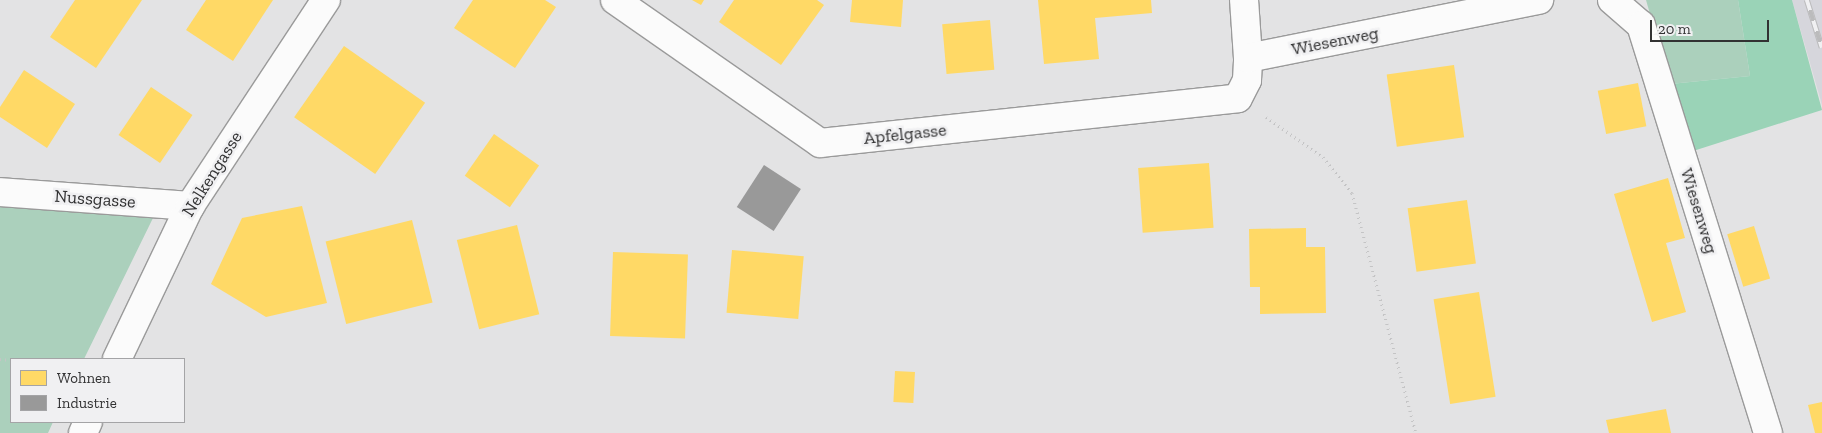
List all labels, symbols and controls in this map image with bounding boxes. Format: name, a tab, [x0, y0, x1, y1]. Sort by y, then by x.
scale bar	[1652, 10, 1771, 42]
text: 20 m	[1658, 20, 1691, 38]
street label: Wiesenweg	[1290, 22, 1380, 60]
street label: Apfelgasse	[863, 119, 947, 149]
street label: Nelkengasse	[177, 127, 247, 221]
street label: Wiesenweg	[1676, 166, 1722, 256]
street label: Nussgasse	[54, 185, 136, 213]
legend	[10, 358, 185, 423]
text: Wohnen	[57, 369, 111, 387]
text: Industrie	[57, 394, 117, 412]

